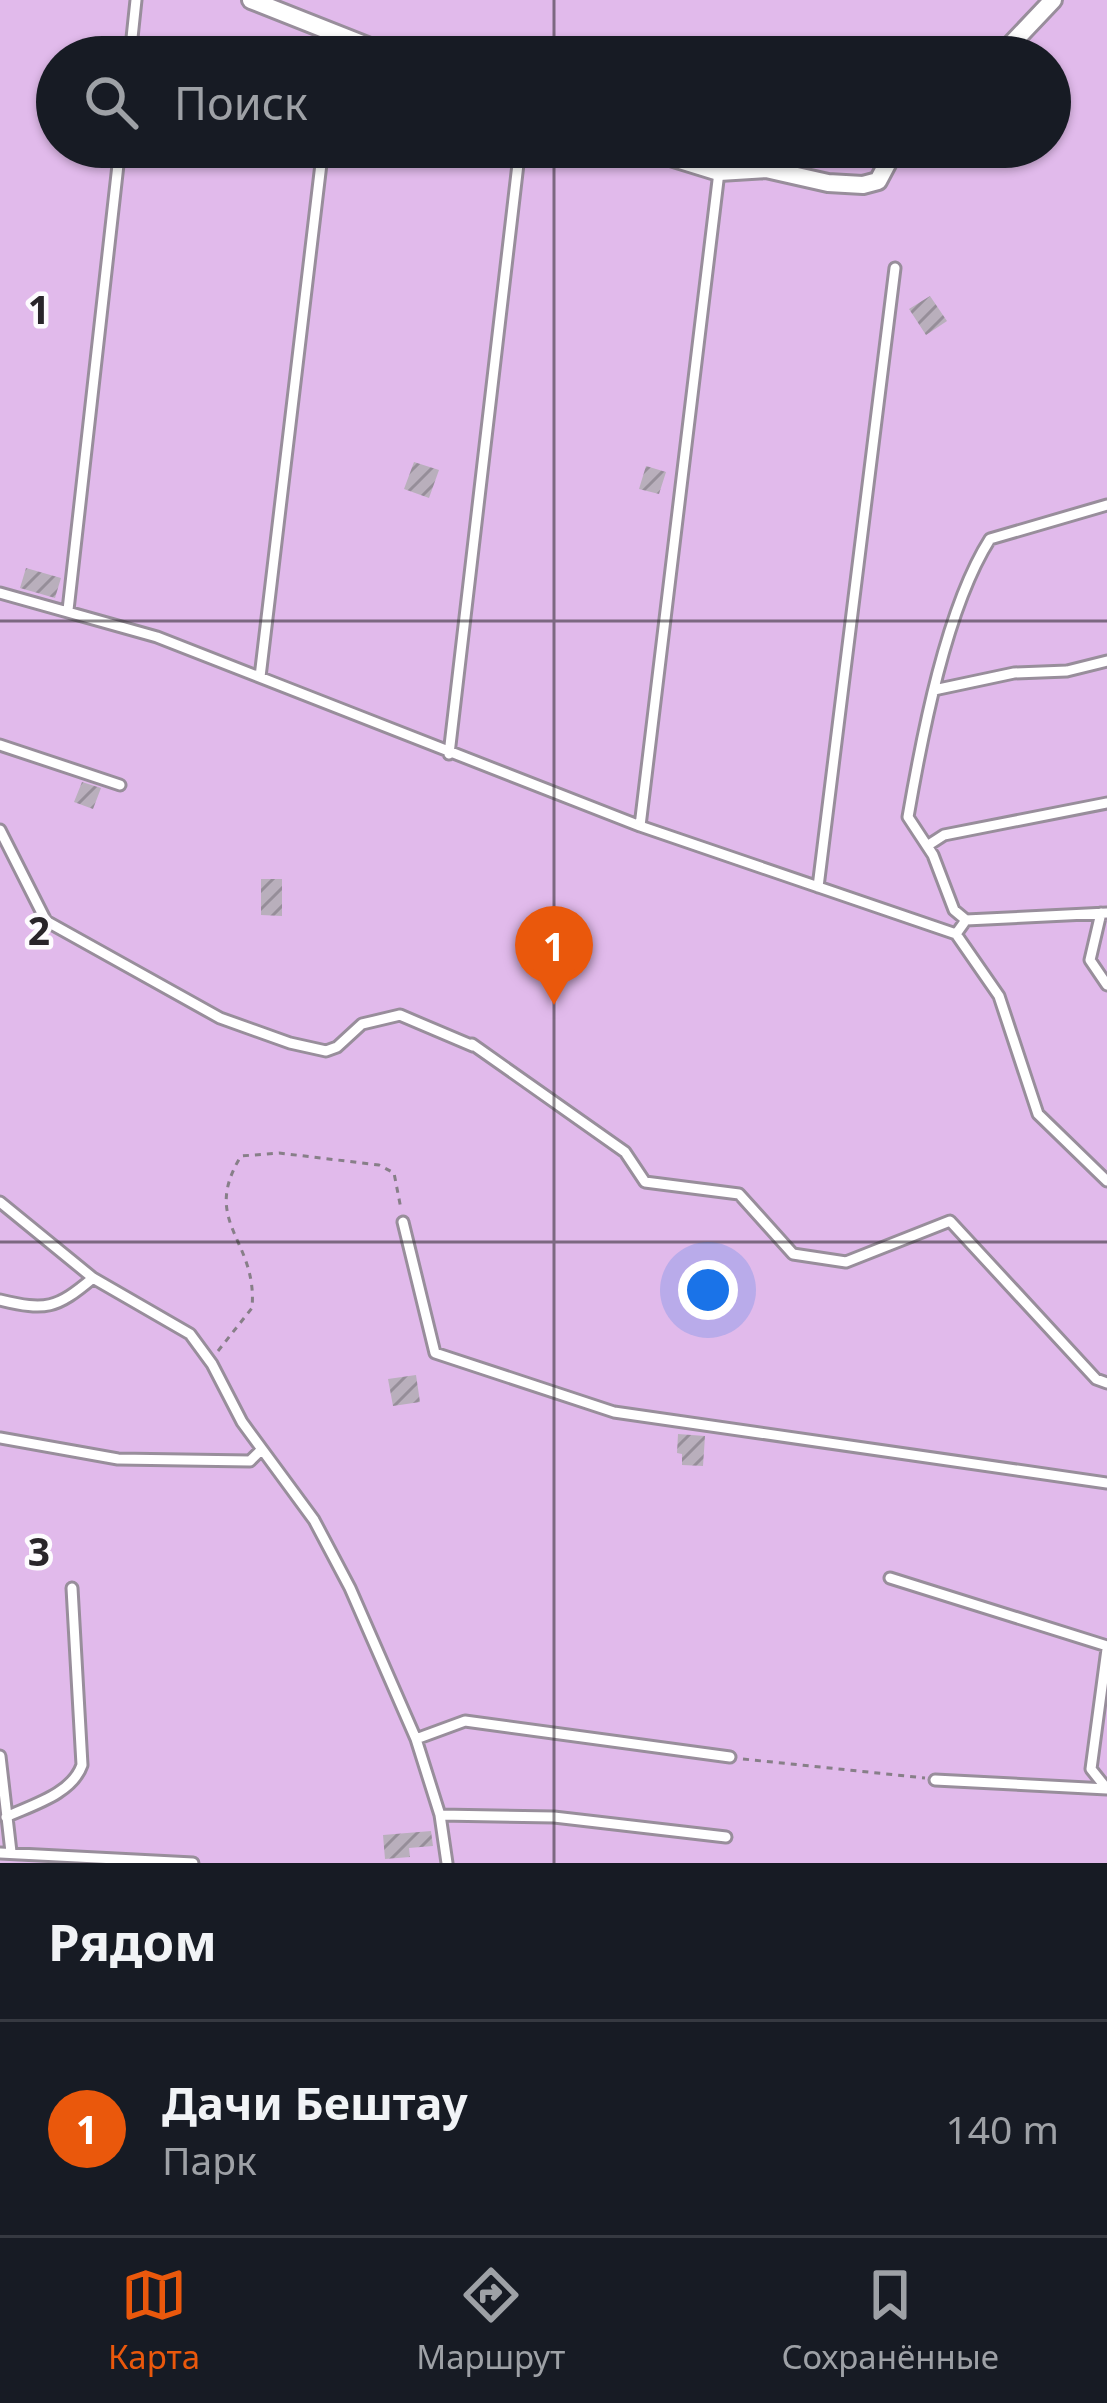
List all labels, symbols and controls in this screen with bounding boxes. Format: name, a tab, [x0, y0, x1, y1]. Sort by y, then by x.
search box	[36, 36, 1071, 168]
icon: search	[78, 69, 144, 135]
text: Поиск	[174, 72, 308, 133]
text: 1	[28, 282, 50, 335]
text: 2	[28, 903, 50, 956]
pin: 1	[515, 906, 593, 1005]
your location	[678, 1260, 738, 1320]
text: 3	[28, 1524, 50, 1577]
text: Рядом	[48, 1906, 217, 1976]
text: Дачи Бештау	[162, 2072, 468, 2133]
text: 1	[76, 2102, 98, 2155]
text: 140 m	[945, 2102, 1059, 2155]
text: Парк	[162, 2133, 257, 2186]
tab: Карта	[108, 2262, 200, 2379]
tab: Маршрут	[416, 2262, 565, 2379]
tab: Сохранённые	[781, 2262, 999, 2379]

